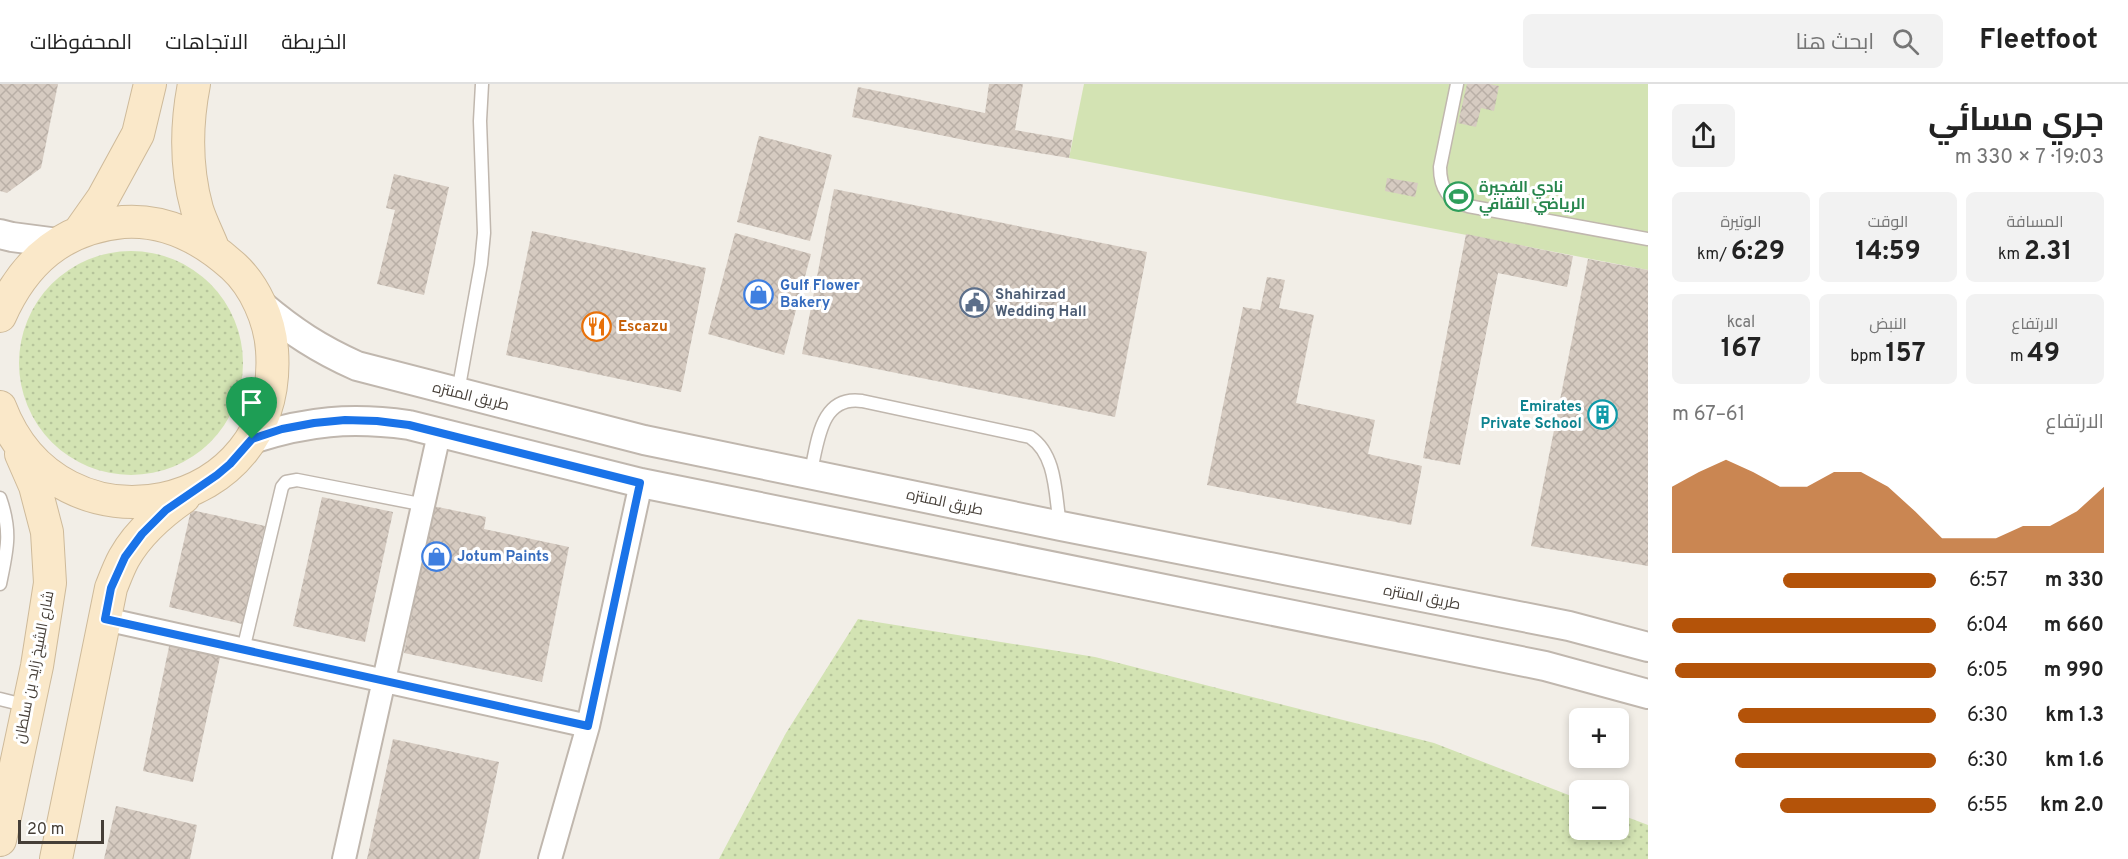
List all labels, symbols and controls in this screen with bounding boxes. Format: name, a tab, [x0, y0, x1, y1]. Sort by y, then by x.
search box	[1523, 14, 1943, 68]
text: Fleetfoot	[1979, 23, 2098, 59]
icon: search	[1889, 25, 1922, 58]
text: المحفوظات	[30, 30, 132, 57]
text: الاتجاهات	[165, 30, 248, 57]
text: الخريطة	[281, 30, 347, 57]
text: ابحث هنا	[1796, 30, 1874, 57]
text: جري مسائي	[1928, 101, 2104, 143]
button: share	[1672, 104, 1735, 167]
text: 19:03 · 7 × 330 m	[1955, 145, 2104, 171]
place label: نادي الفجيرة الرياضي الثقافي	[1479, 179, 1585, 216]
sports icon: نادي الفجيرة الرياضي الثقافي	[1442, 180, 1474, 212]
text: الوتيرة	[1720, 213, 1762, 233]
text: الوقت	[1868, 213, 1908, 233]
text: المسافة	[2007, 213, 2063, 233]
text: 6:29	[1731, 236, 1785, 269]
text: 14:59	[1855, 236, 1921, 269]
text: 2.31	[2024, 236, 2072, 269]
text: /km	[1697, 245, 1731, 265]
text: km	[1998, 245, 2024, 265]
place label: Gulf Flower Bakery	[780, 277, 861, 313]
shop icon: Gulf Flower Bakery	[743, 278, 775, 310]
place label: Shahirzad Wedding Hall	[995, 286, 1087, 322]
public building icon: Shahirzad Wedding Hall	[958, 287, 990, 319]
restaurant icon: Escazu	[581, 310, 613, 342]
text: kcal	[1727, 313, 1755, 333]
text: النبض	[1869, 315, 1907, 335]
text: الارتفاع	[2012, 315, 2058, 335]
place label: Escazu	[618, 318, 668, 337]
text: 167	[1721, 333, 1761, 366]
text: 157	[1885, 338, 1926, 371]
text: 49	[2027, 338, 2060, 371]
text: bpm	[1850, 347, 1885, 367]
text: m	[2010, 347, 2027, 367]
pin	[226, 377, 277, 439]
street label: طريق المنتزه	[430, 379, 511, 416]
icon: arrive	[235, 386, 268, 419]
place label: Emirates Private School	[1480, 398, 1582, 434]
building icon: Emirates Private School	[1587, 399, 1619, 431]
text: 61–67 m	[1672, 402, 1745, 428]
text: الارتفاع	[2045, 410, 2104, 436]
street label: طريق المنتزه	[904, 486, 985, 521]
shop icon: Jotum Paints	[420, 540, 452, 572]
place label: Jotum Paints	[457, 548, 549, 567]
text: 6:57	[1969, 568, 2008, 594]
text: 330 m	[2045, 568, 2104, 594]
street label: طريق المنتزه	[1382, 582, 1462, 615]
street label: شارع الشيخ زايد بن سلطان	[11, 589, 60, 745]
text: 6:04	[1966, 613, 2008, 639]
text: 660 m	[2044, 613, 2104, 639]
text: 6:05	[1966, 658, 2008, 684]
text: 990 m	[2044, 658, 2104, 684]
text: 6:30	[1967, 703, 2008, 729]
text: 1.3 km	[2045, 703, 2104, 729]
map controls	[1569, 708, 1629, 840]
button: +	[1569, 708, 1629, 768]
text: 6:30	[1967, 748, 2008, 774]
text: 1.6 km	[2045, 748, 2104, 774]
button: −	[1569, 780, 1629, 840]
text: 6:55	[1967, 793, 2008, 819]
text: 2.0 km	[2040, 793, 2104, 819]
scale bar	[18, 817, 104, 844]
text: 20 m	[27, 820, 64, 840]

